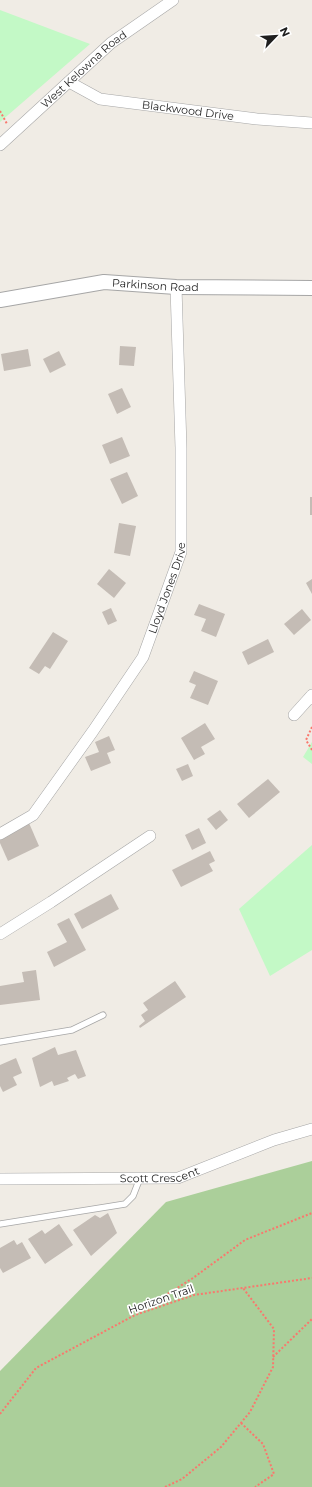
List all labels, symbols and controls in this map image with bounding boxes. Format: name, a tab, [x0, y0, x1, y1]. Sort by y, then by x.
north arrow	[256, 16, 296, 56]
text: N	[277, 25, 293, 39]
street label: West Kelowna Road	[38, 27, 129, 111]
street label: Blackwood Drive	[141, 97, 235, 123]
street label: Parkinson Road	[111, 276, 199, 294]
street label: Lloyd Jones Drive	[145, 542, 188, 636]
street label: Scott Crescent	[120, 1163, 202, 1185]
street label: Horizon Trail	[126, 1281, 196, 1317]

